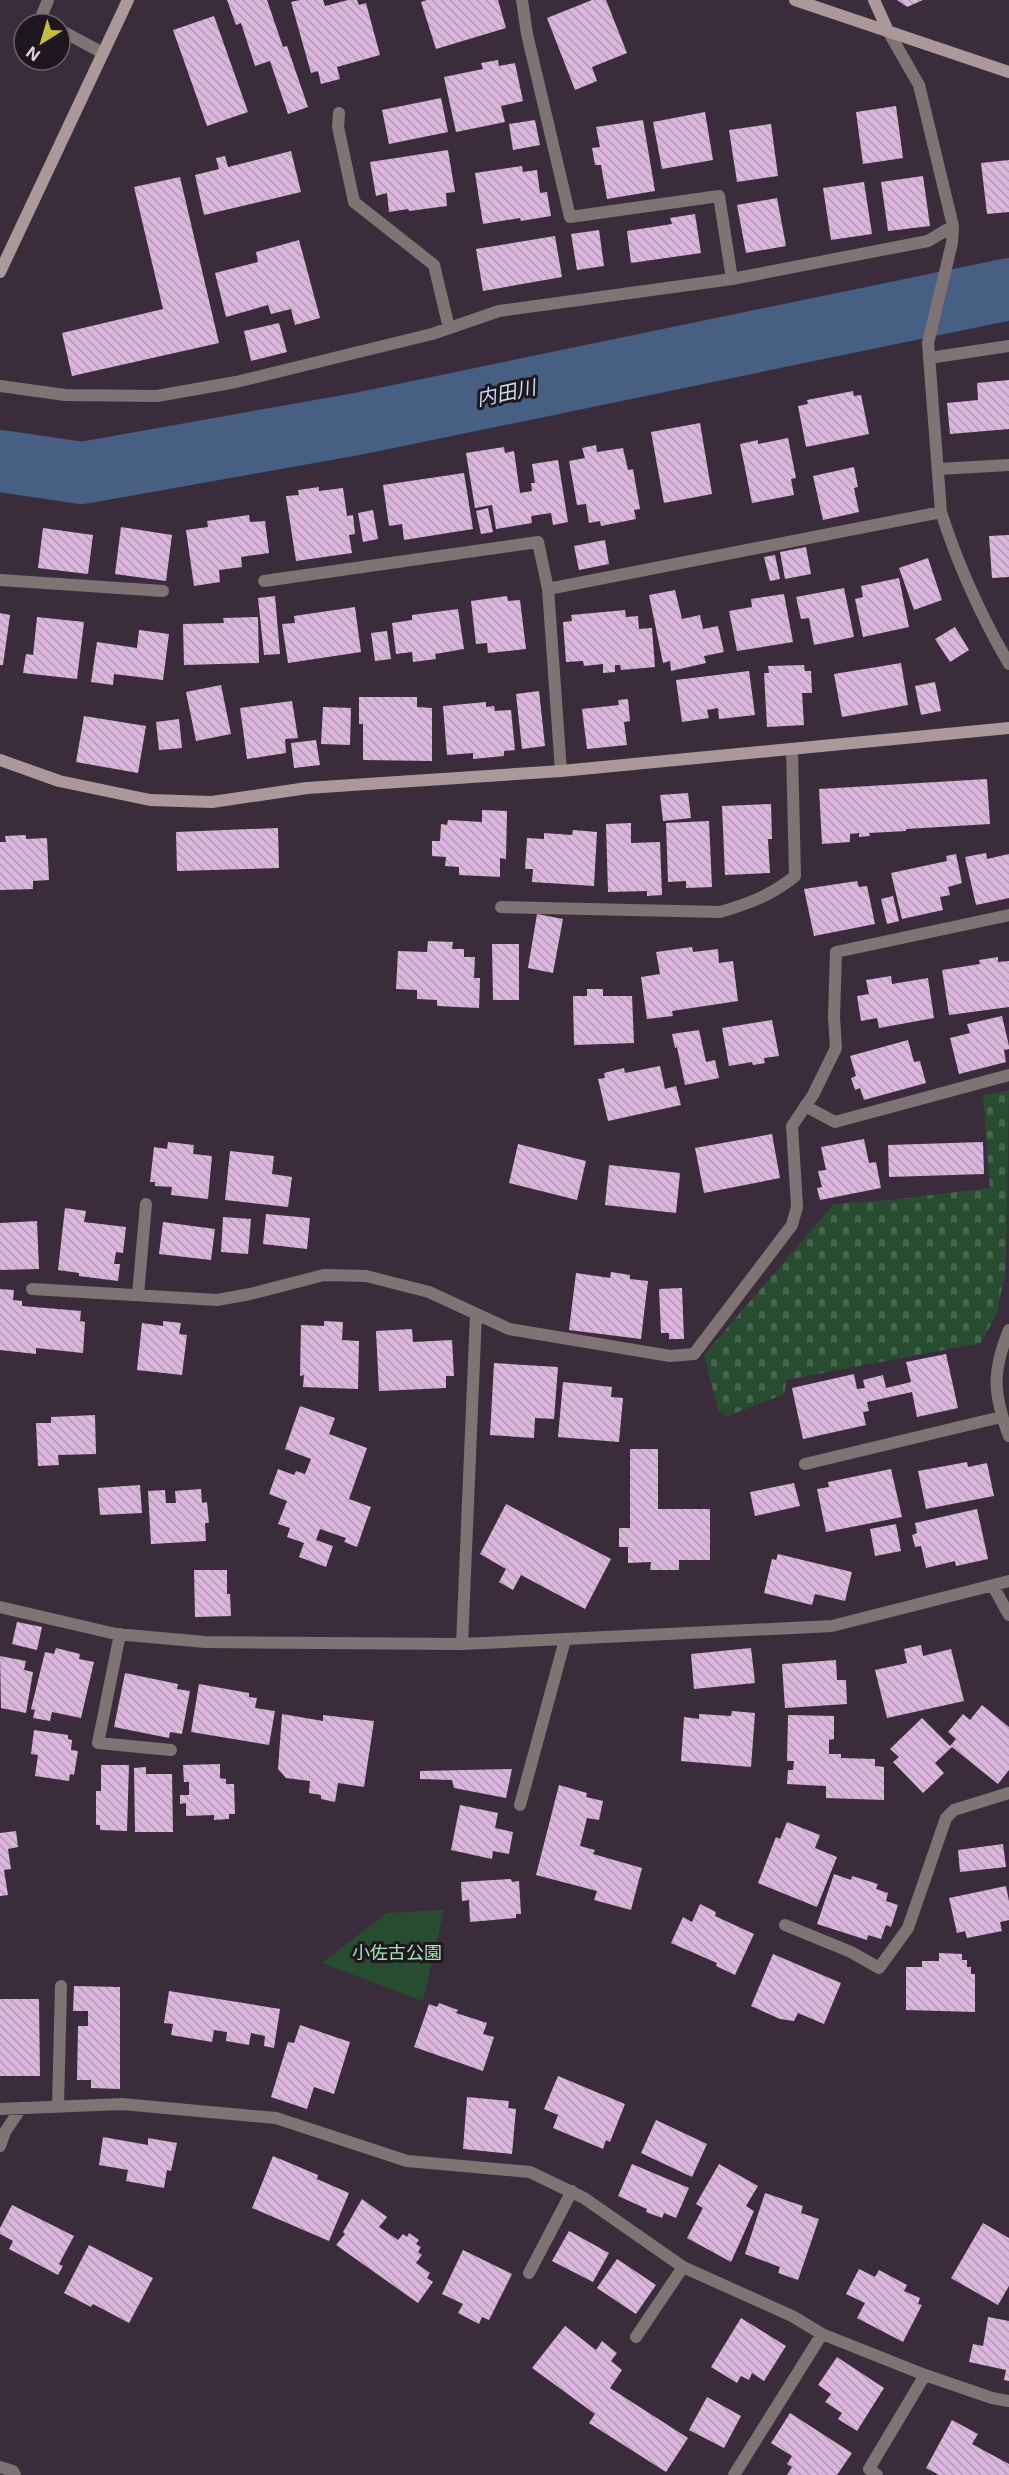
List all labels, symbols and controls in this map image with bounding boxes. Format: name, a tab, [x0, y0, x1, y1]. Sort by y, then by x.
north arrow	[12, 12, 72, 72]
text: N	[22, 42, 44, 66]
water label: 内田川	[474, 375, 540, 411]
park label: 小佐古公園	[352, 1942, 442, 1963]

